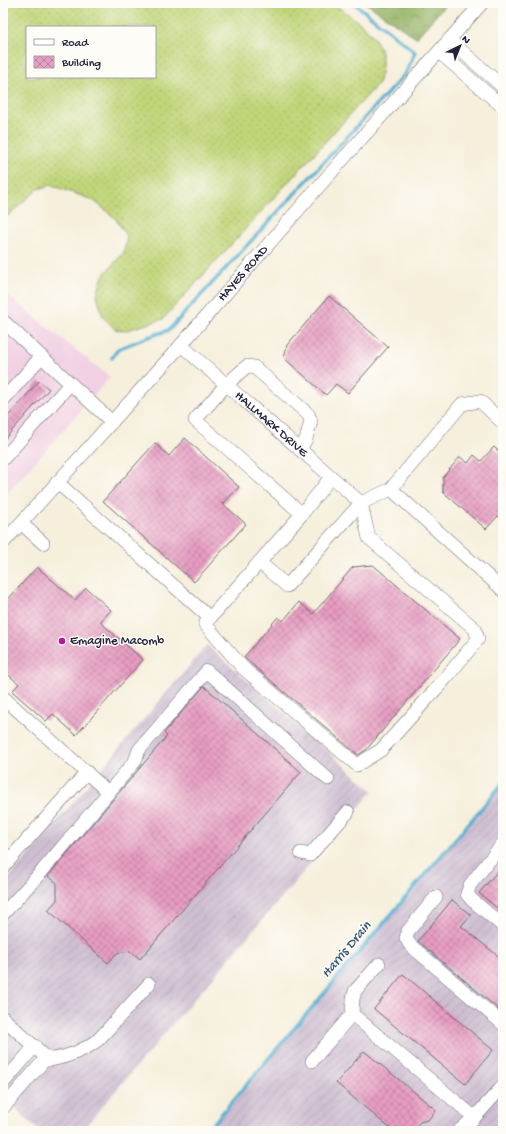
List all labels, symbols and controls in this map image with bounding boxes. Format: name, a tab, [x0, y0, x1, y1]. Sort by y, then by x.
legend	[26, 26, 156, 78]
north arrow	[440, 26, 480, 66]
text: N	[459, 33, 472, 47]
text: Road	[62, 37, 89, 51]
text: Building	[61, 57, 101, 71]
street label: HAYES ROAD	[215, 242, 272, 304]
street label: HALLMARK DRIVE	[232, 388, 311, 461]
place label: Emagine Macomb	[70, 634, 164, 649]
marker: Emagine Macomb	[57, 636, 67, 646]
water label: Harris Drain	[318, 918, 376, 982]

